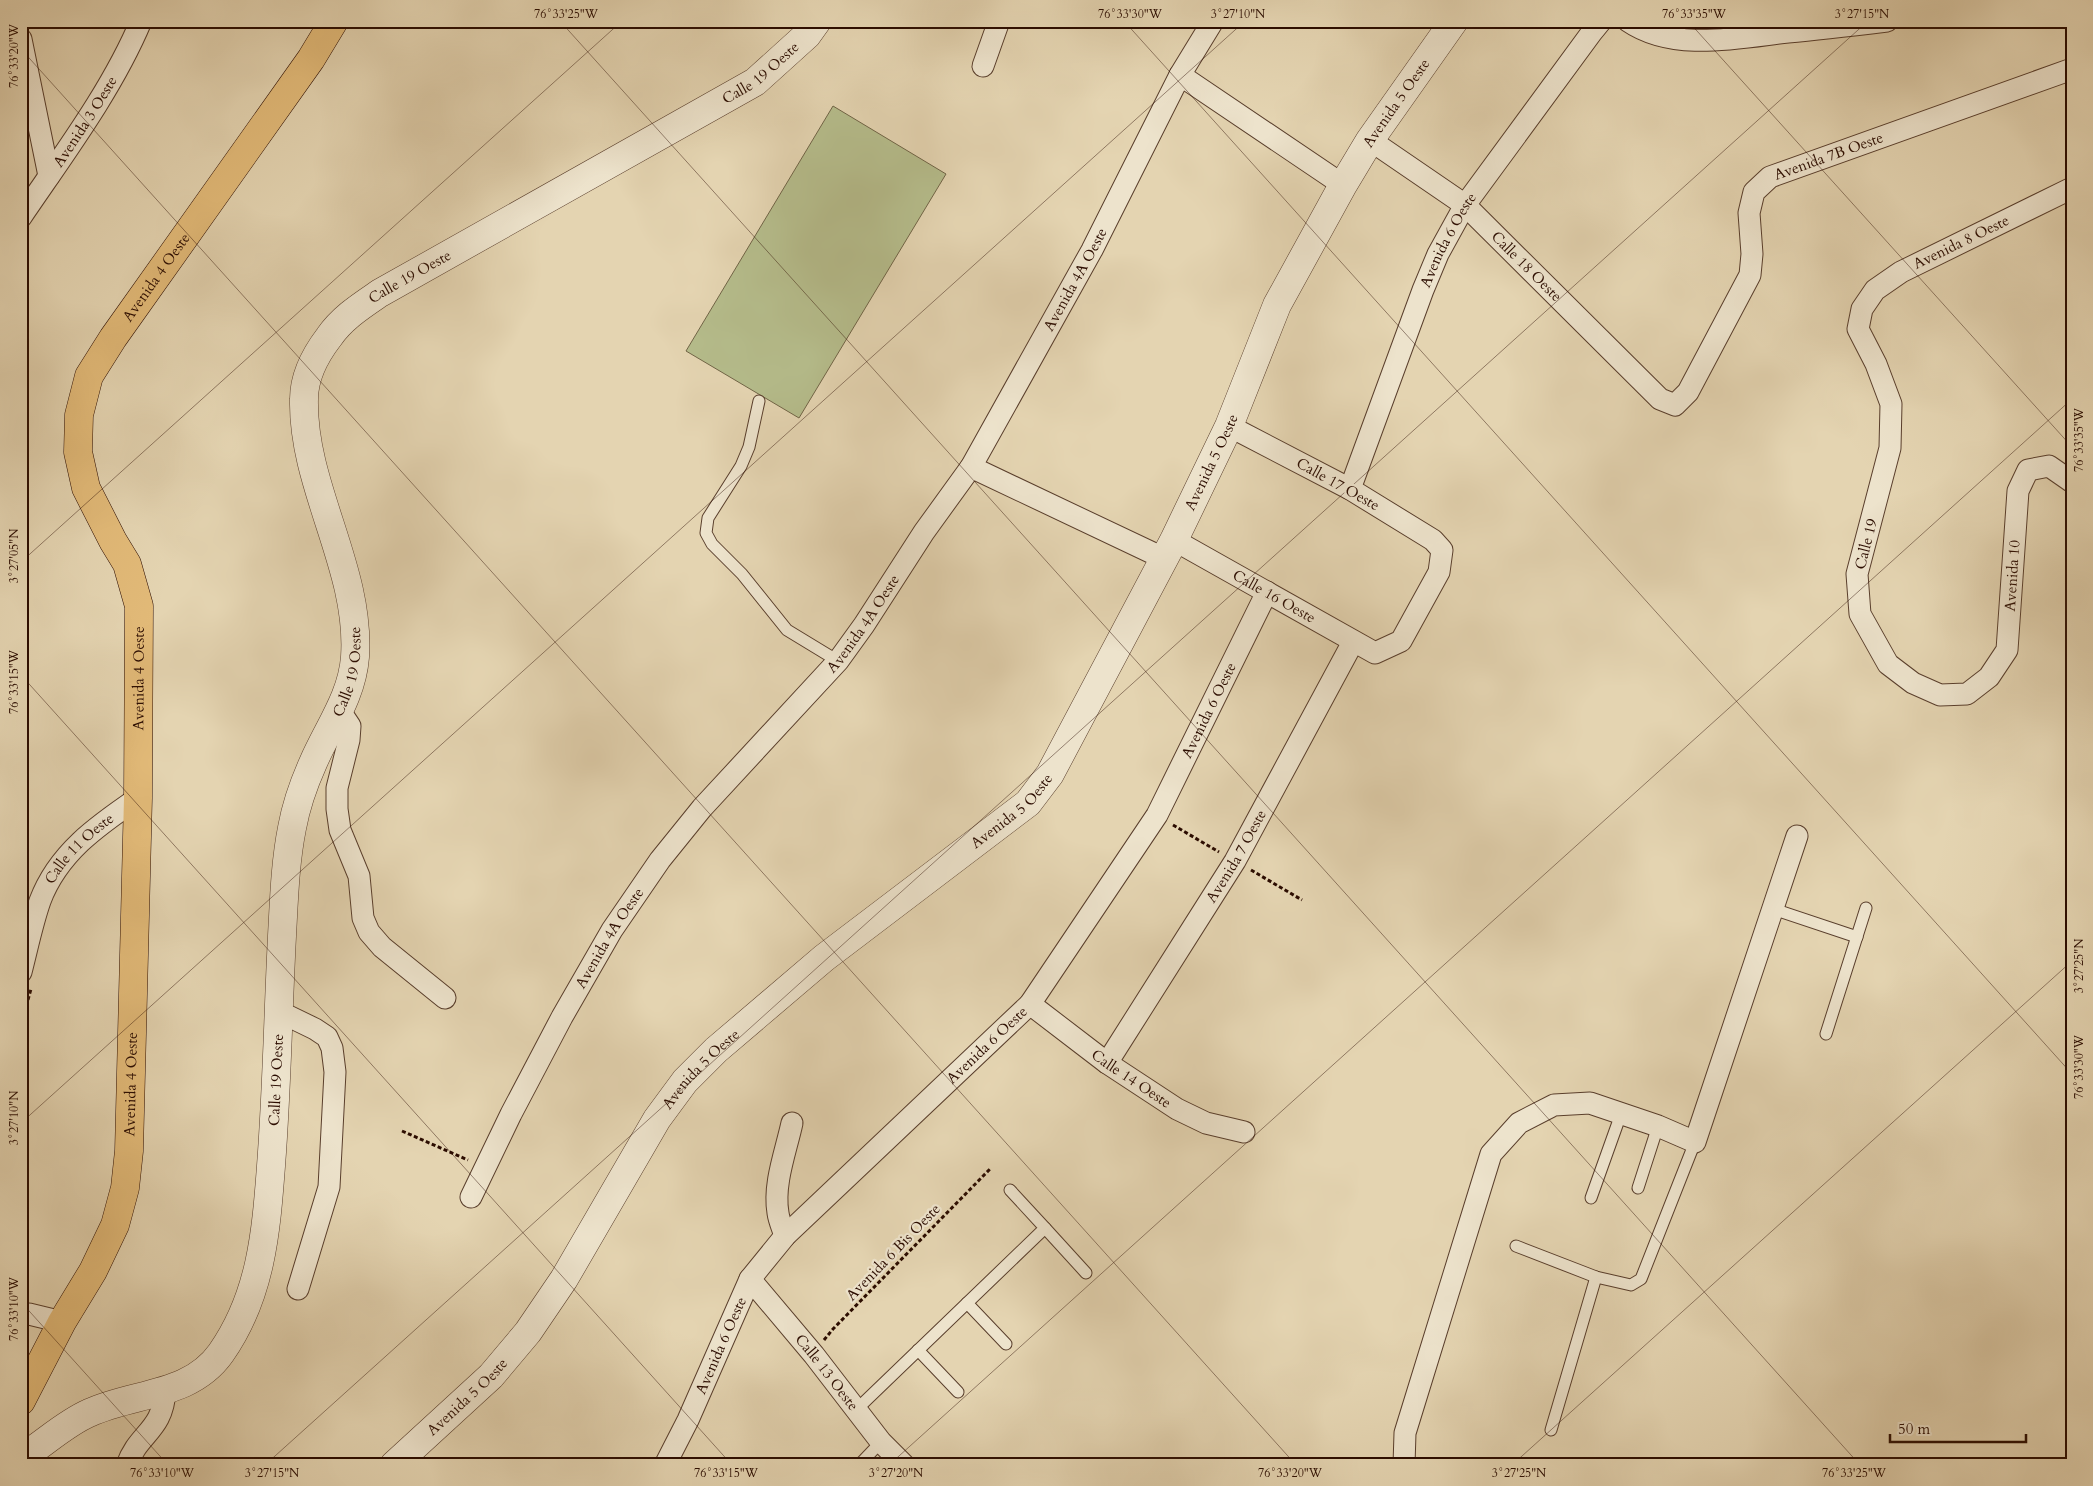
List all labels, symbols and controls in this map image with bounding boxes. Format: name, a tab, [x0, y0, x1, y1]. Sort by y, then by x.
text: 76°33'25"W	[534, 6, 599, 22]
text: 76°33'30"W	[1098, 6, 1163, 22]
text: 3°27'10"N	[1211, 6, 1266, 22]
text: 76°33'35"W	[1662, 6, 1727, 22]
text: 3°27'15"N	[1835, 6, 1890, 22]
text: 76°33'20"W	[6, 23, 22, 88]
street label: Calle 19 Oeste	[718, 37, 803, 109]
street label: Avenida 5 Oeste	[1358, 54, 1434, 151]
street label: Avenida 3 Oeste	[48, 72, 122, 171]
street label: Avenida 7B Oeste	[1771, 127, 1886, 185]
street label: Avenida 6 Oeste	[1415, 188, 1481, 290]
street label: Avenida 8 Oeste	[1910, 210, 2012, 274]
street label: Avenida 4A Oeste	[1039, 224, 1112, 335]
street label: Calle 18 Oeste	[1487, 227, 1566, 306]
street label: Avenida 4 Oeste	[118, 229, 195, 326]
street label: Calle 19 Oeste	[364, 245, 455, 308]
text: 76°33'35"W	[2071, 407, 2087, 472]
street label: Avenida 5 Oeste	[1180, 411, 1243, 514]
street label: Calle 17 Oeste	[1293, 453, 1383, 515]
street label: Calle 19	[1850, 516, 1882, 572]
text: 3°27'05"N	[6, 528, 22, 583]
street label: Avenida 10	[2000, 539, 2025, 612]
street label: Calle 16 Oeste	[1229, 565, 1320, 628]
street label: Avenida 4A Oeste	[822, 571, 904, 677]
street label: Avenida 4 Oeste	[128, 626, 149, 731]
street label: Calle 19 Oeste	[328, 626, 365, 720]
text: 76°33'15"W	[6, 649, 22, 714]
street label: Avenida 6 Oeste	[1177, 659, 1241, 761]
street label: Avenida 5 Oeste	[967, 769, 1057, 853]
street label: Avenida 7 Oeste	[1201, 806, 1271, 906]
street label: Calle 11 Oeste	[40, 808, 118, 888]
street label: Avenida 4A Oeste	[571, 883, 648, 992]
text: 3°27'25"N	[2071, 938, 2087, 993]
street label: Avenida 6 Oeste	[942, 1002, 1032, 1088]
street label: Avenida 5 Oeste	[658, 1024, 744, 1113]
street label: Avenida 4 Oeste	[119, 1032, 142, 1137]
street label: Calle 19 Oeste	[264, 1033, 288, 1127]
text: 76°33'30"W	[2071, 1034, 2087, 1099]
street label: Calle 14 Oeste	[1087, 1045, 1175, 1113]
text: 3°27'10"N	[6, 1090, 22, 1145]
street label: Avenida 6 Bis Oeste	[841, 1199, 945, 1305]
text: 76°33'10"W	[6, 1276, 22, 1341]
street label: Avenida 6 Oeste	[691, 1293, 751, 1397]
street label: Calle 13 Oeste	[791, 1330, 863, 1415]
street label: Avenida 5 Oeste	[422, 1354, 512, 1440]
scale bar	[1890, 1411, 2027, 1443]
text: 50 m	[1898, 1419, 1930, 1439]
text: 76°33'10"W	[130, 1465, 195, 1481]
text: 3°27'15"N	[245, 1465, 300, 1481]
text: 76°33'15"W	[694, 1465, 759, 1481]
text: 3°27'20"N	[869, 1465, 924, 1481]
text: 76°33'20"W	[1258, 1465, 1323, 1481]
text: 3°27'25"N	[1492, 1465, 1547, 1481]
text: 76°33'25"W	[1822, 1465, 1887, 1481]

